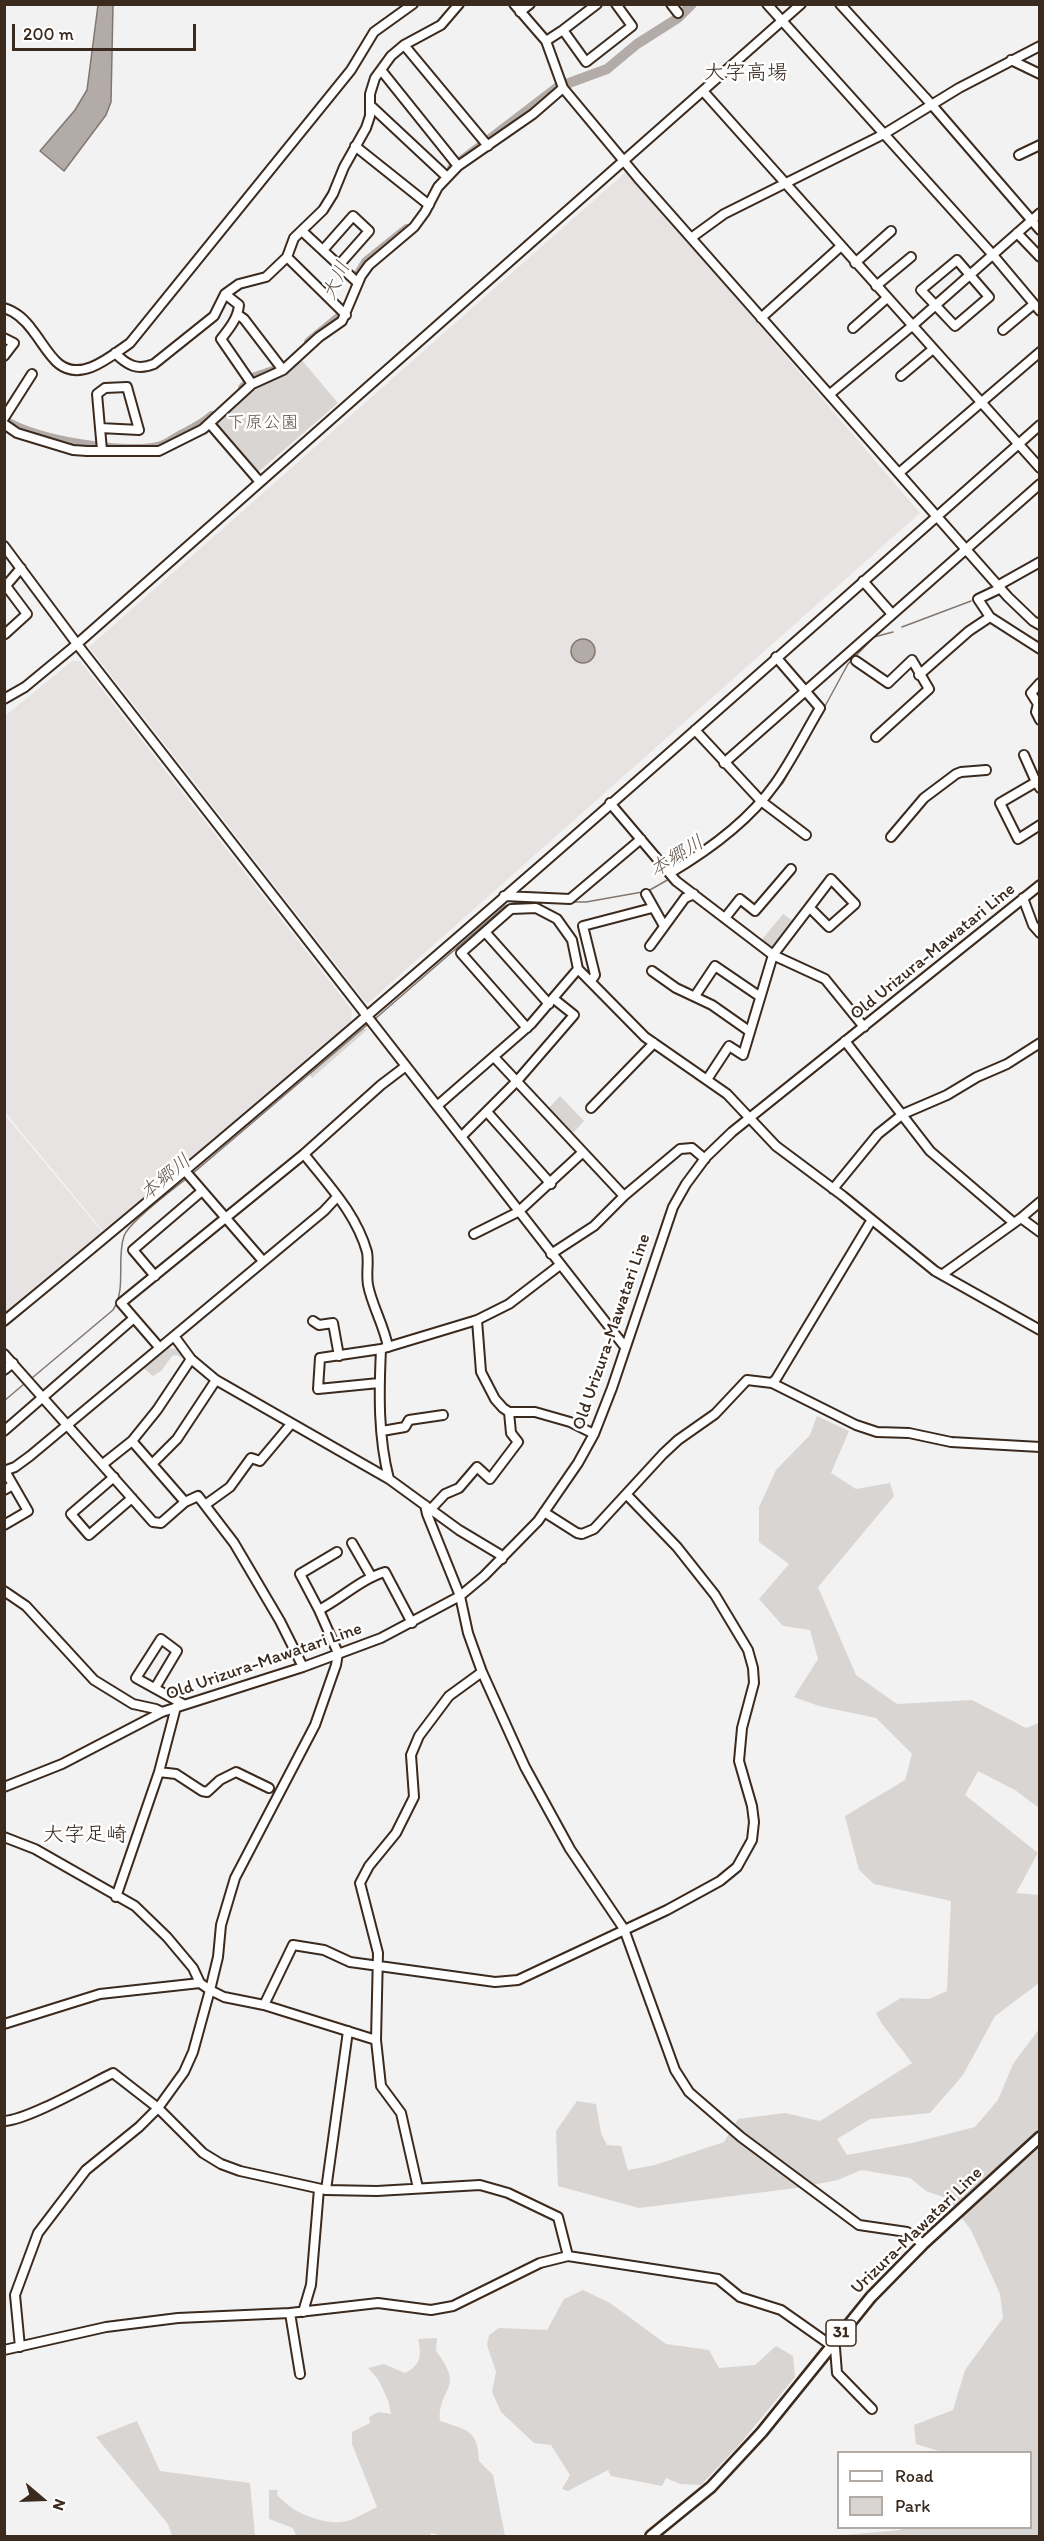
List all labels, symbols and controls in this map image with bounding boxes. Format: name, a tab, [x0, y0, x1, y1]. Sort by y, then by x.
scale bar	[15, 12, 200, 50]
text: 200 m	[23, 23, 74, 45]
district label: 大字高場	[704, 61, 788, 87]
water label: 大川	[318, 258, 356, 304]
park label: 下原公園	[227, 412, 299, 434]
water label: 本郷川	[645, 831, 709, 883]
street label: Old Urizura-Mawatari Line	[846, 879, 1020, 1025]
water label: 本郷川	[135, 1150, 197, 1206]
street label: Old Urizura-Mawatari Line	[568, 1231, 656, 1433]
street label: Old Urizura-Mawatari Line	[163, 1618, 365, 1706]
district label: 大字足崎	[43, 1823, 127, 1849]
street label: Urizura-Mawatari Line	[847, 2163, 987, 2299]
road number: 31	[826, 2320, 856, 2346]
legend	[837, 2451, 1032, 2529]
text: Road	[895, 2465, 934, 2487]
north arrow	[12, 2469, 72, 2529]
text: Park	[895, 2495, 930, 2517]
text: N	[49, 2497, 70, 2513]

